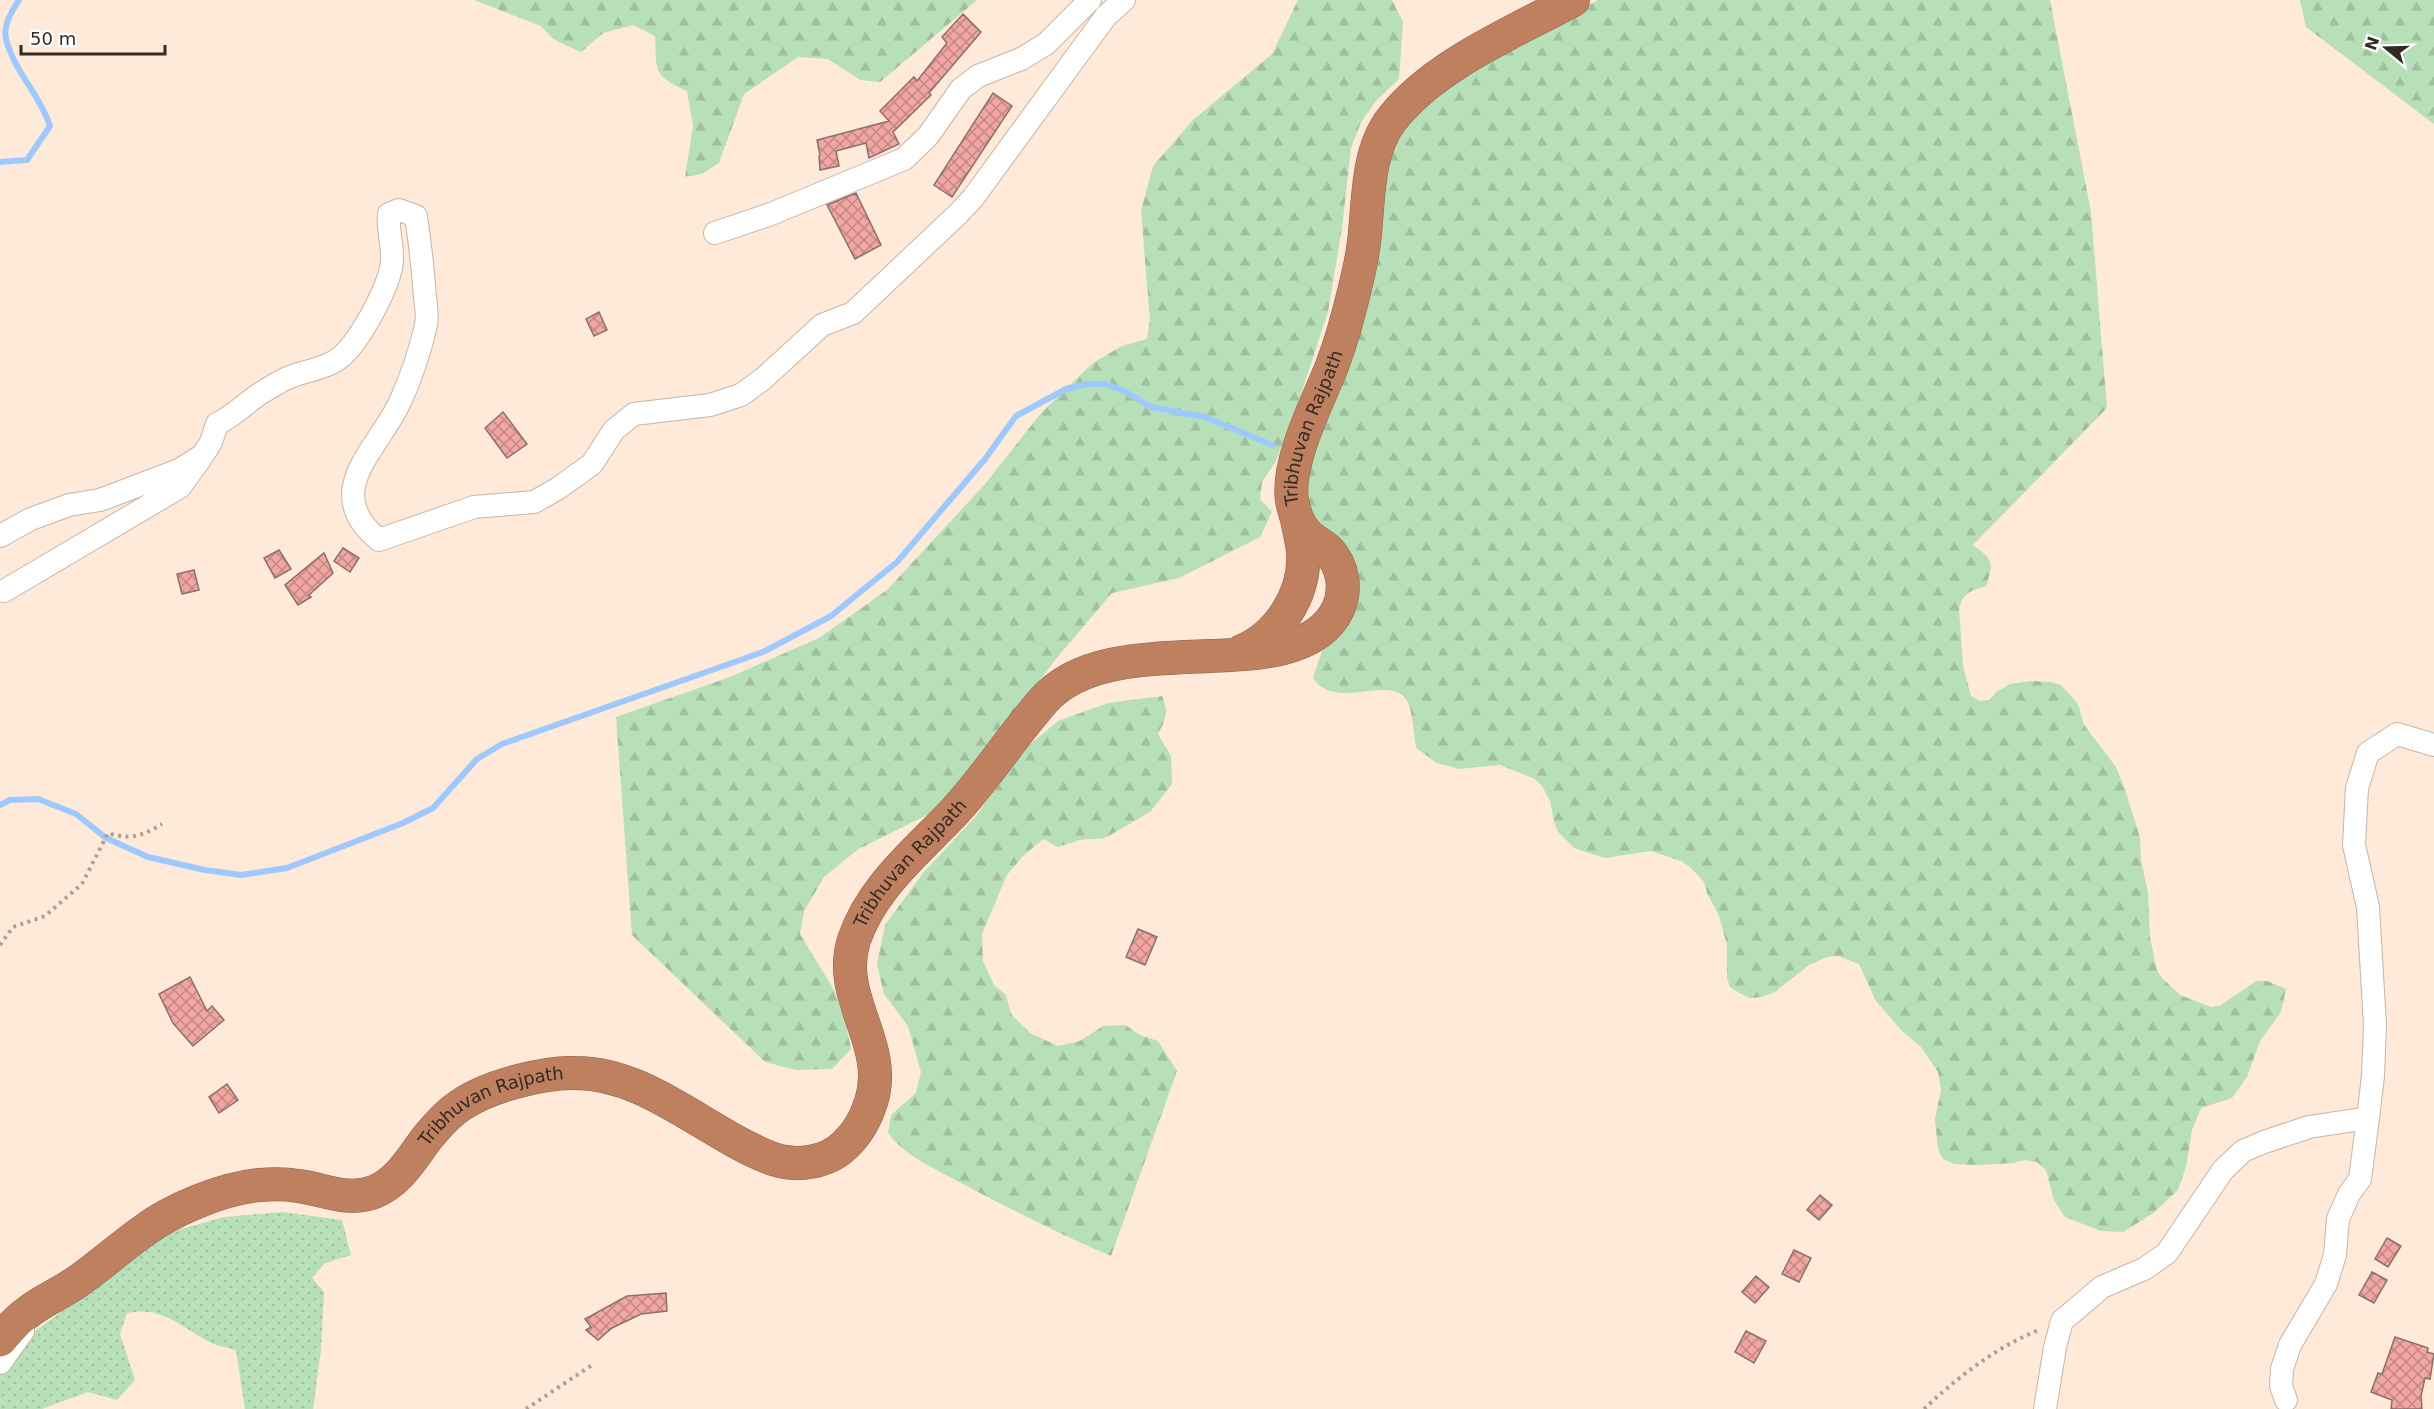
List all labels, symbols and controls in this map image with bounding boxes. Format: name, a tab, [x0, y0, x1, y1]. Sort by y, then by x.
scale bar	[21, 18, 165, 56]
north arrow	[2356, 18, 2416, 78]
text: 50 m	[30, 28, 76, 49]
text: N	[2361, 34, 2383, 53]
street label: Tribhuvan Rajpath	[1280, 347, 1347, 508]
street label: Tribhuvan Rajpath	[849, 795, 971, 932]
street label: Tribhuvan Rajpath	[413, 1062, 565, 1151]

